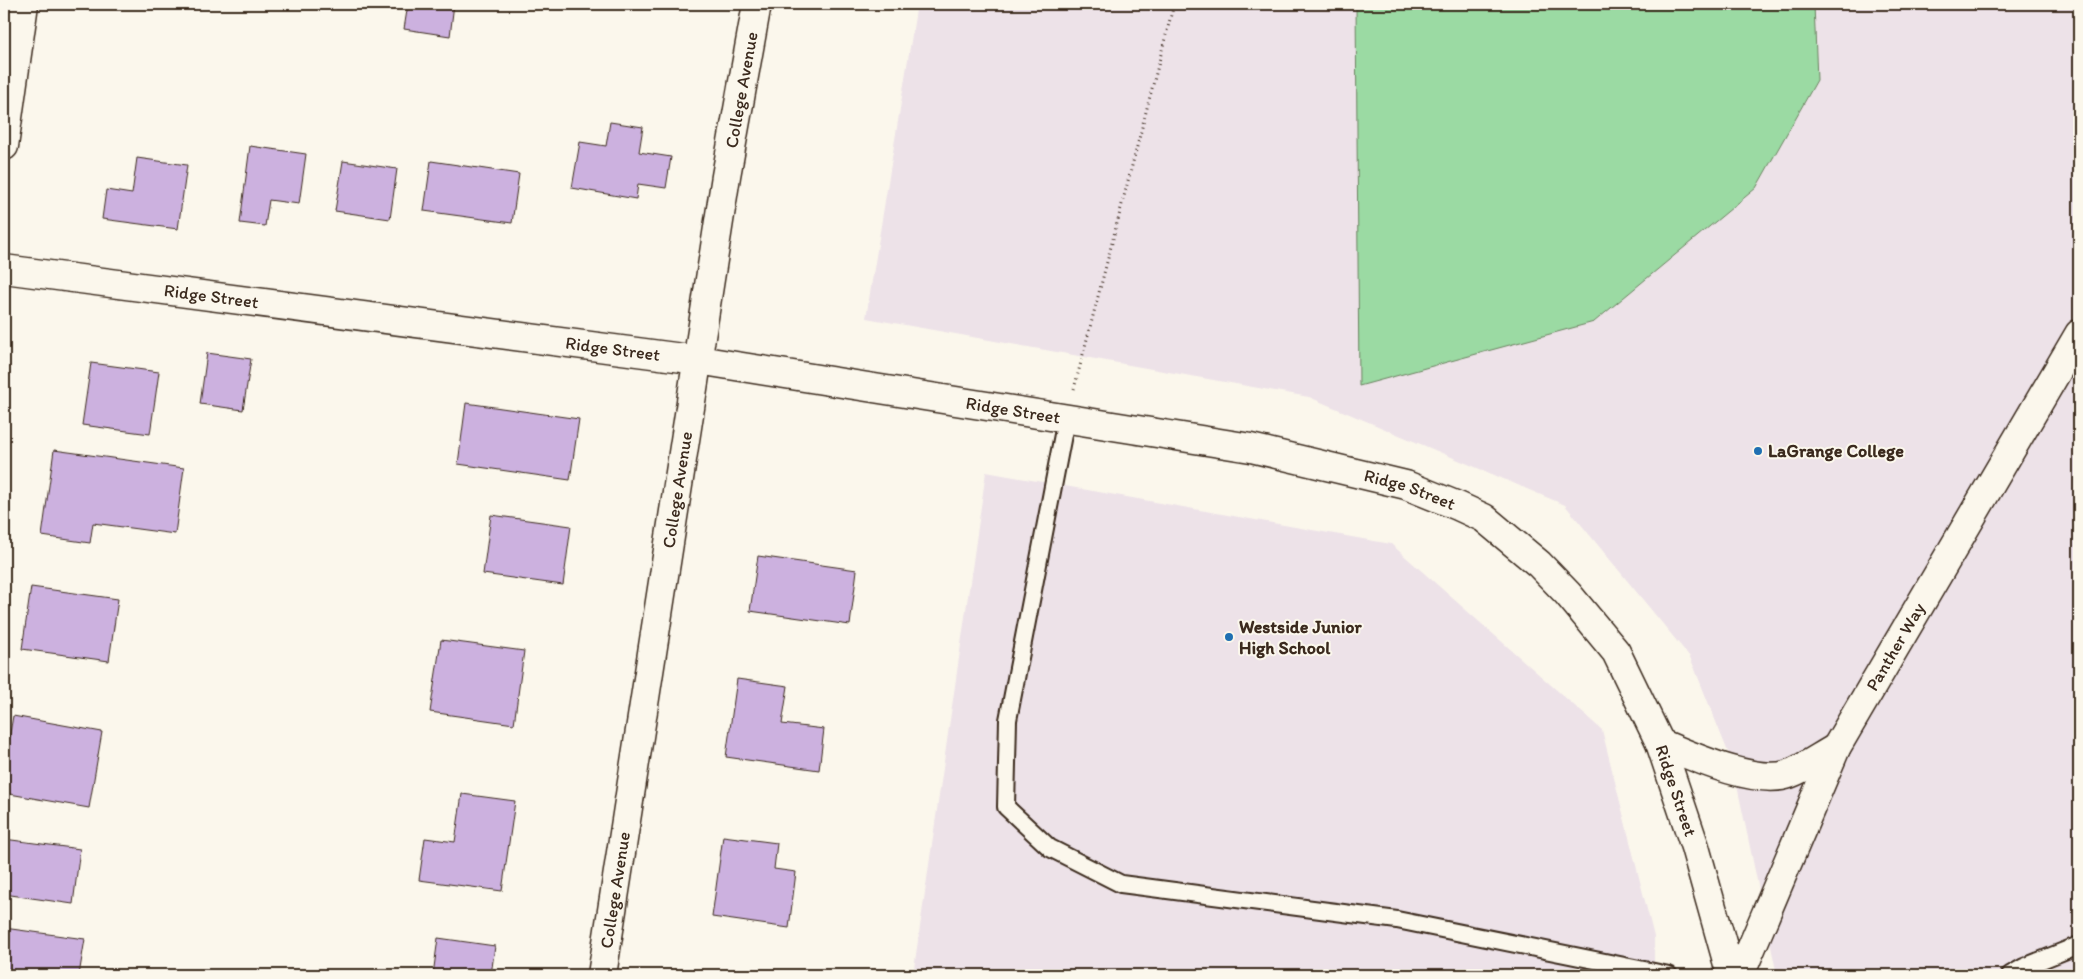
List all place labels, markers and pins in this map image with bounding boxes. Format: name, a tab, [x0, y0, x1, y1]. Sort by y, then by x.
place label: LaGrange College	[1768, 440, 1904, 462]
marker: LaGrange College	[1752, 445, 1764, 457]
place label: Westside Junior High School	[1239, 616, 1362, 659]
marker: Westside Junior High School	[1223, 631, 1235, 643]

